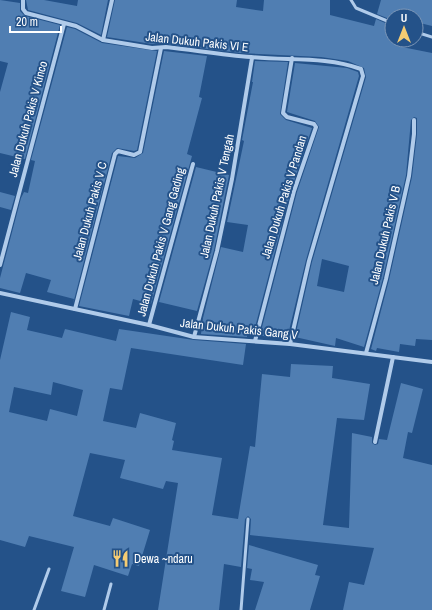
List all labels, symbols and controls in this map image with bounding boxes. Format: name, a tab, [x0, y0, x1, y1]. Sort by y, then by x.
scale bar	[10, 8, 61, 34]
north arrow	[384, 8, 424, 48]
text: U	[401, 11, 407, 25]
text: 20 m	[16, 14, 38, 30]
street label: Jalan Dukuh Pakis VI E	[145, 29, 249, 55]
street label: Jalan Dukuh Pakis V Kinco	[5, 59, 51, 179]
street label: Jalan Dukuh Pakis V Tengah	[196, 133, 238, 259]
street label: Jalan Dukuh Pakis V Pandan	[258, 133, 310, 261]
street label: Jalan Dukuh Pakis V C	[69, 160, 111, 262]
street label: Jalan Dukuh Pakis V Gang Gading	[133, 165, 189, 318]
street label: Jalan Dukuh Pakis V B	[366, 184, 404, 286]
street label: Jalan Dukuh Pakis Gang V	[179, 315, 299, 343]
restaurant icon: Dewa ~ndaru	[111, 549, 131, 569]
place label: Dewa ~ndaru	[134, 551, 193, 567]

